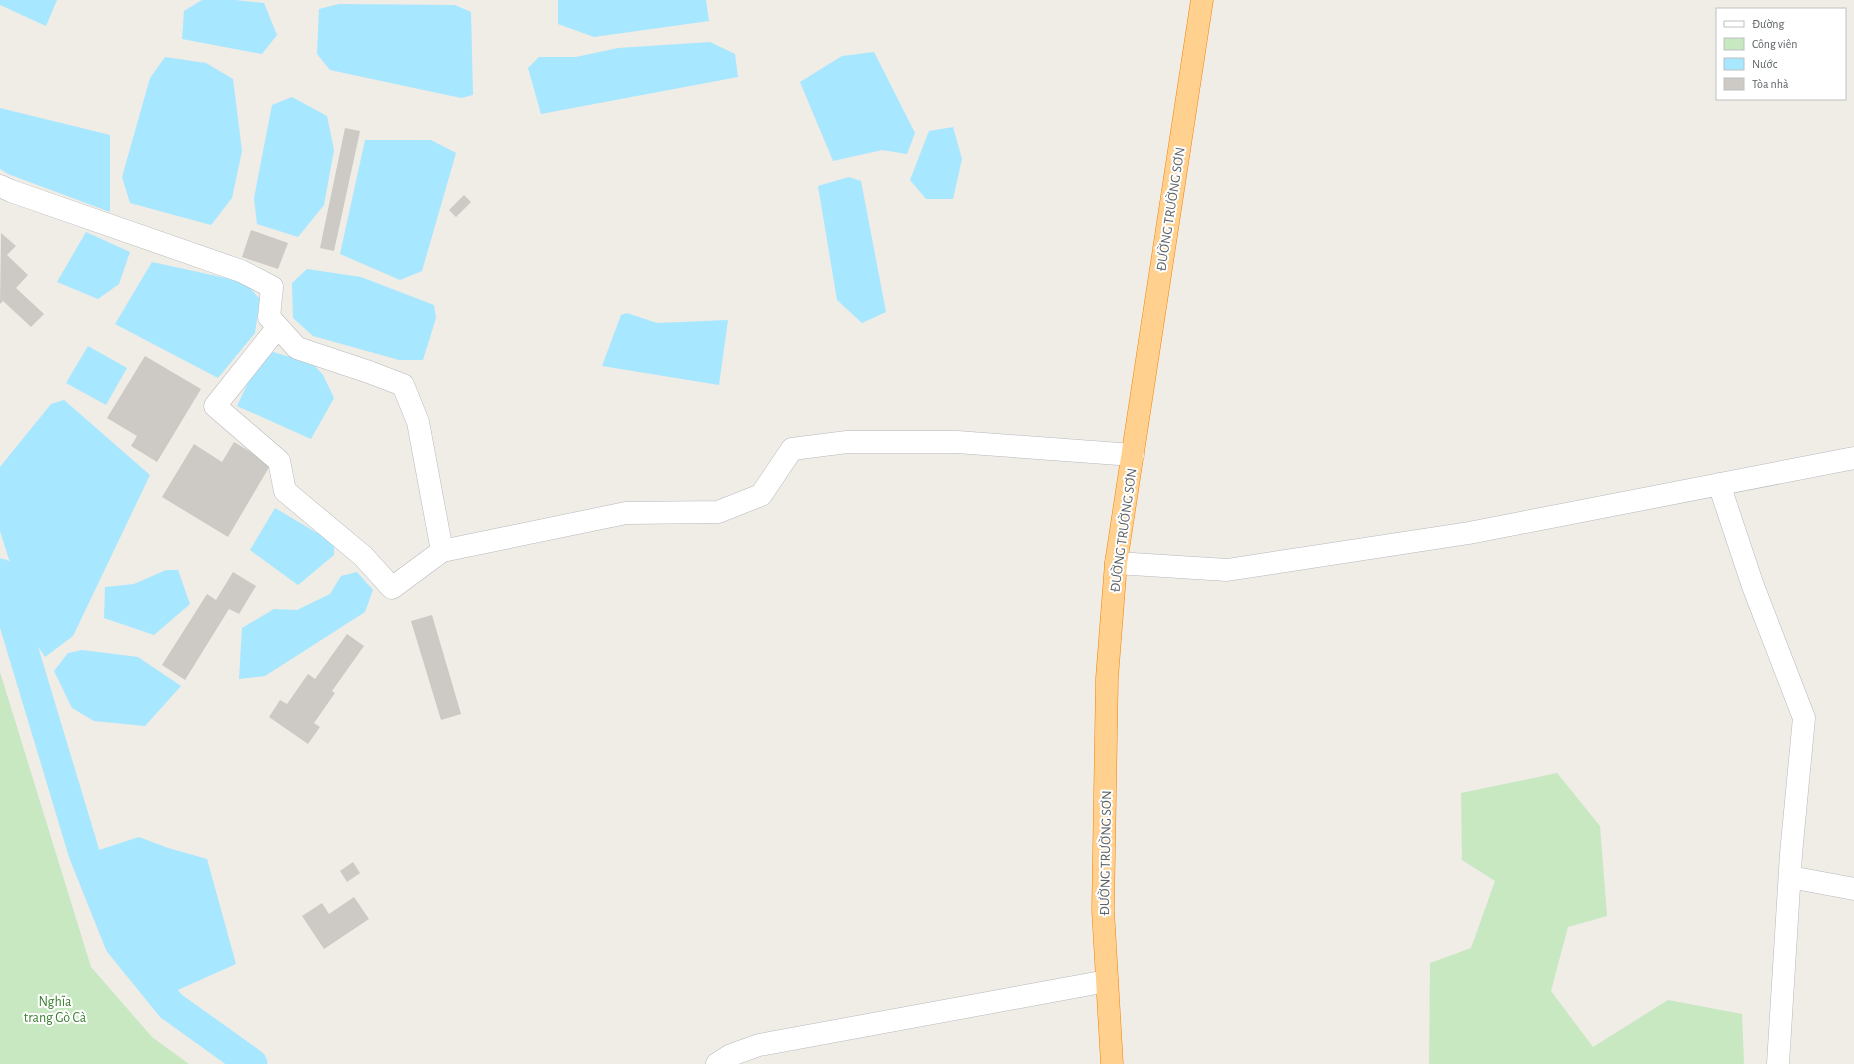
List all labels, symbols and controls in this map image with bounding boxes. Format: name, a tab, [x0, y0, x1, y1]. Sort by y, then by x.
legend	[1716, 8, 1846, 100]
text: Đường	[1752, 18, 1785, 30]
text: Công viên	[1752, 38, 1798, 50]
text: Nước	[1752, 58, 1778, 70]
text: Tòa nhà	[1752, 78, 1789, 90]
street label: ĐƯỜNG TRƯỜNG SƠN	[1151, 146, 1188, 272]
street label: ĐƯỜNG TRƯỜNG SƠN	[1105, 467, 1140, 593]
street label: ĐƯỜNG TRƯỜNG SƠN	[1095, 790, 1114, 916]
park label: Nghĩa trang Gò Cà	[24, 995, 87, 1025]

